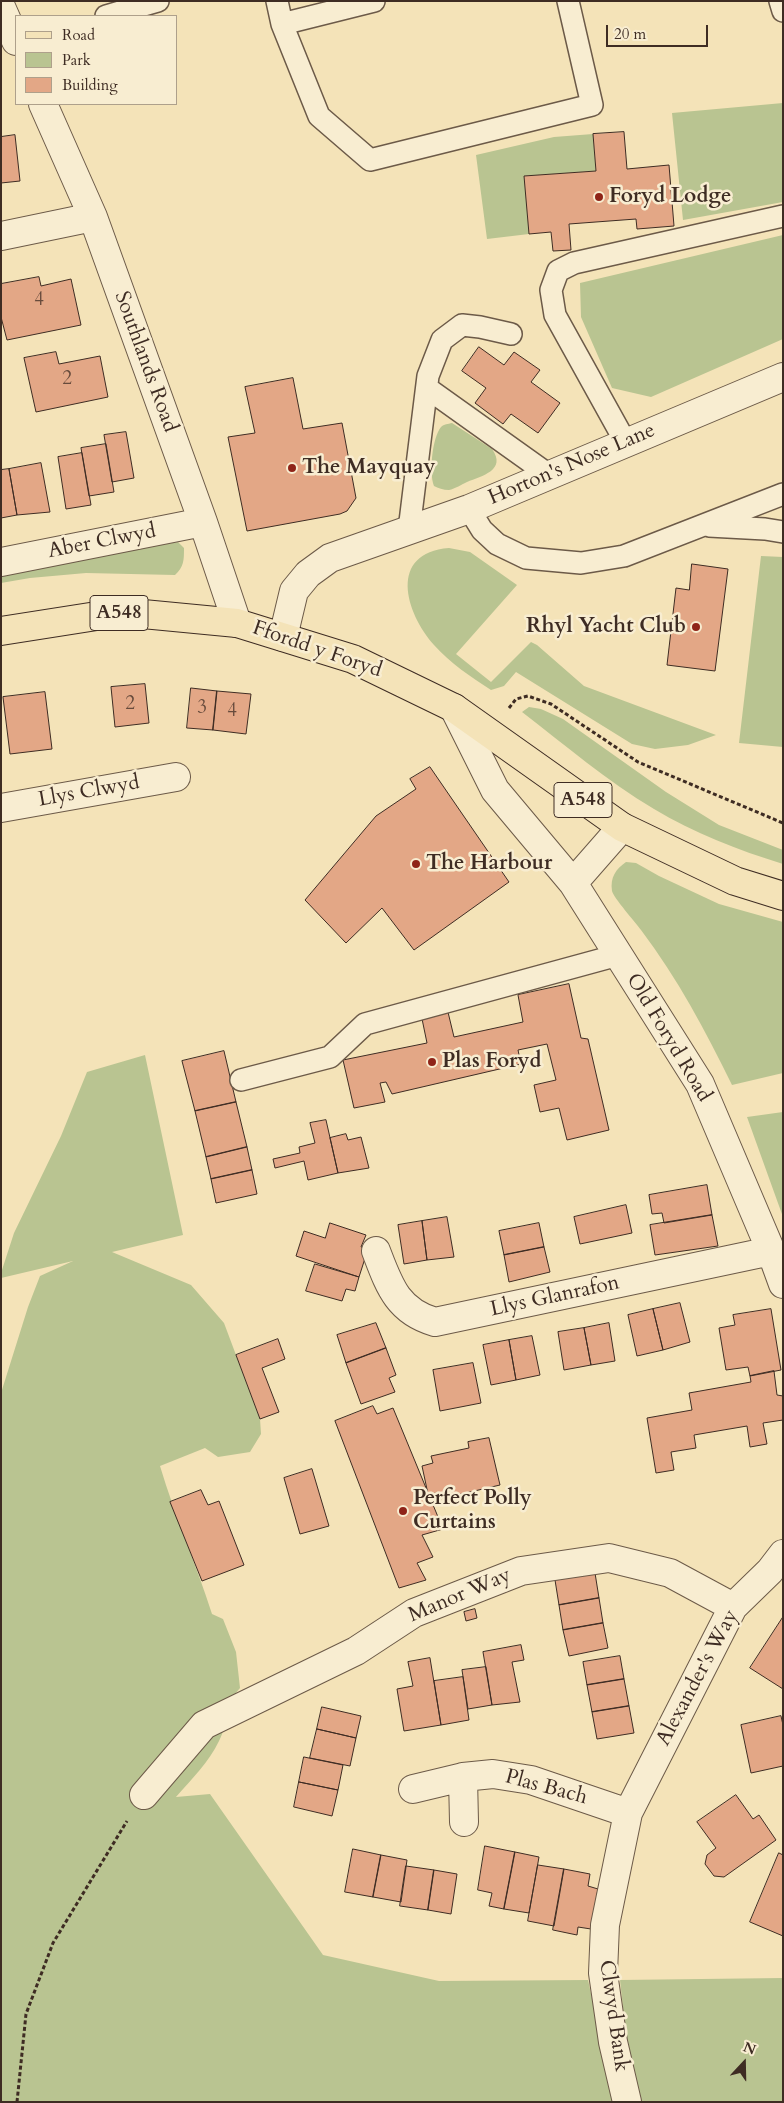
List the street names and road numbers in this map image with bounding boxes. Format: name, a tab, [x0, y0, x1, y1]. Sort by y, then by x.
street label: Southlands Road	[108, 288, 182, 436]
street label: Horton's Nose Lane	[485, 419, 659, 511]
street label: Aber Clwyd	[46, 519, 158, 565]
road number: A548	[90, 596, 148, 630]
street label: Ffordd y Foryd	[249, 616, 385, 684]
street label: Llys Clwyd	[36, 771, 142, 813]
road number: A548	[554, 782, 612, 818]
street label: Old Foryd Road	[620, 969, 716, 1107]
street label: Llys Glanrafon	[488, 1271, 622, 1323]
street label: Manor Way	[405, 1563, 515, 1629]
street label: Alexander's Way	[652, 1606, 744, 1750]
street label: Plas Bach	[502, 1765, 590, 1811]
street label: Clwyd Bank	[593, 1958, 633, 2074]

